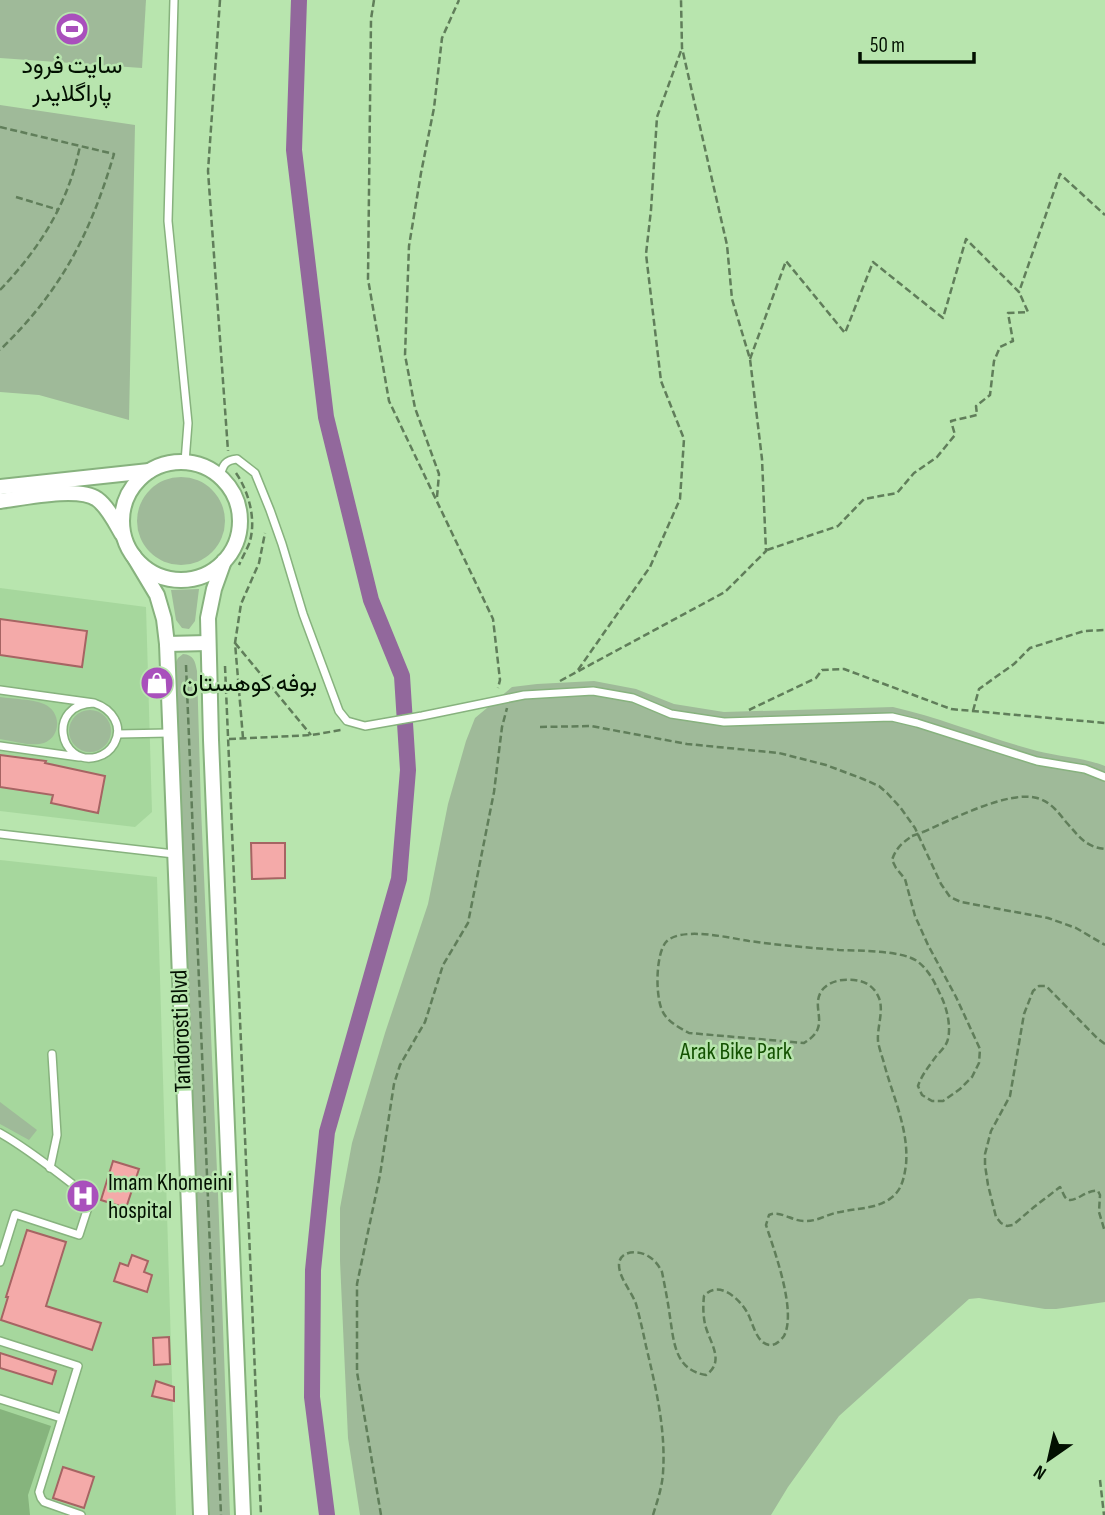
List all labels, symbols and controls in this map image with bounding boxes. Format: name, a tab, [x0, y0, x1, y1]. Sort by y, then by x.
sports icon: سایت فرود پاراگلایدر	[53, 10, 91, 48]
scale bar	[860, 21, 974, 65]
text: 50 m	[870, 33, 905, 58]
place label: سایت فرود پاراگلایدر	[22, 51, 122, 109]
shop icon: بوفه کوهستان	[138, 664, 176, 702]
place label: بوفه کوهستان	[182, 669, 317, 698]
street label: Tandorosti Blvd	[164, 969, 198, 1093]
park label: Arak Bike Park	[679, 1037, 792, 1066]
place label: Imam Khomeini hospital	[108, 1168, 232, 1225]
hospital icon: Imam Khomeini hospital	[64, 1177, 102, 1215]
north arrow	[1014, 1424, 1084, 1494]
text: N	[1030, 1459, 1051, 1484]

